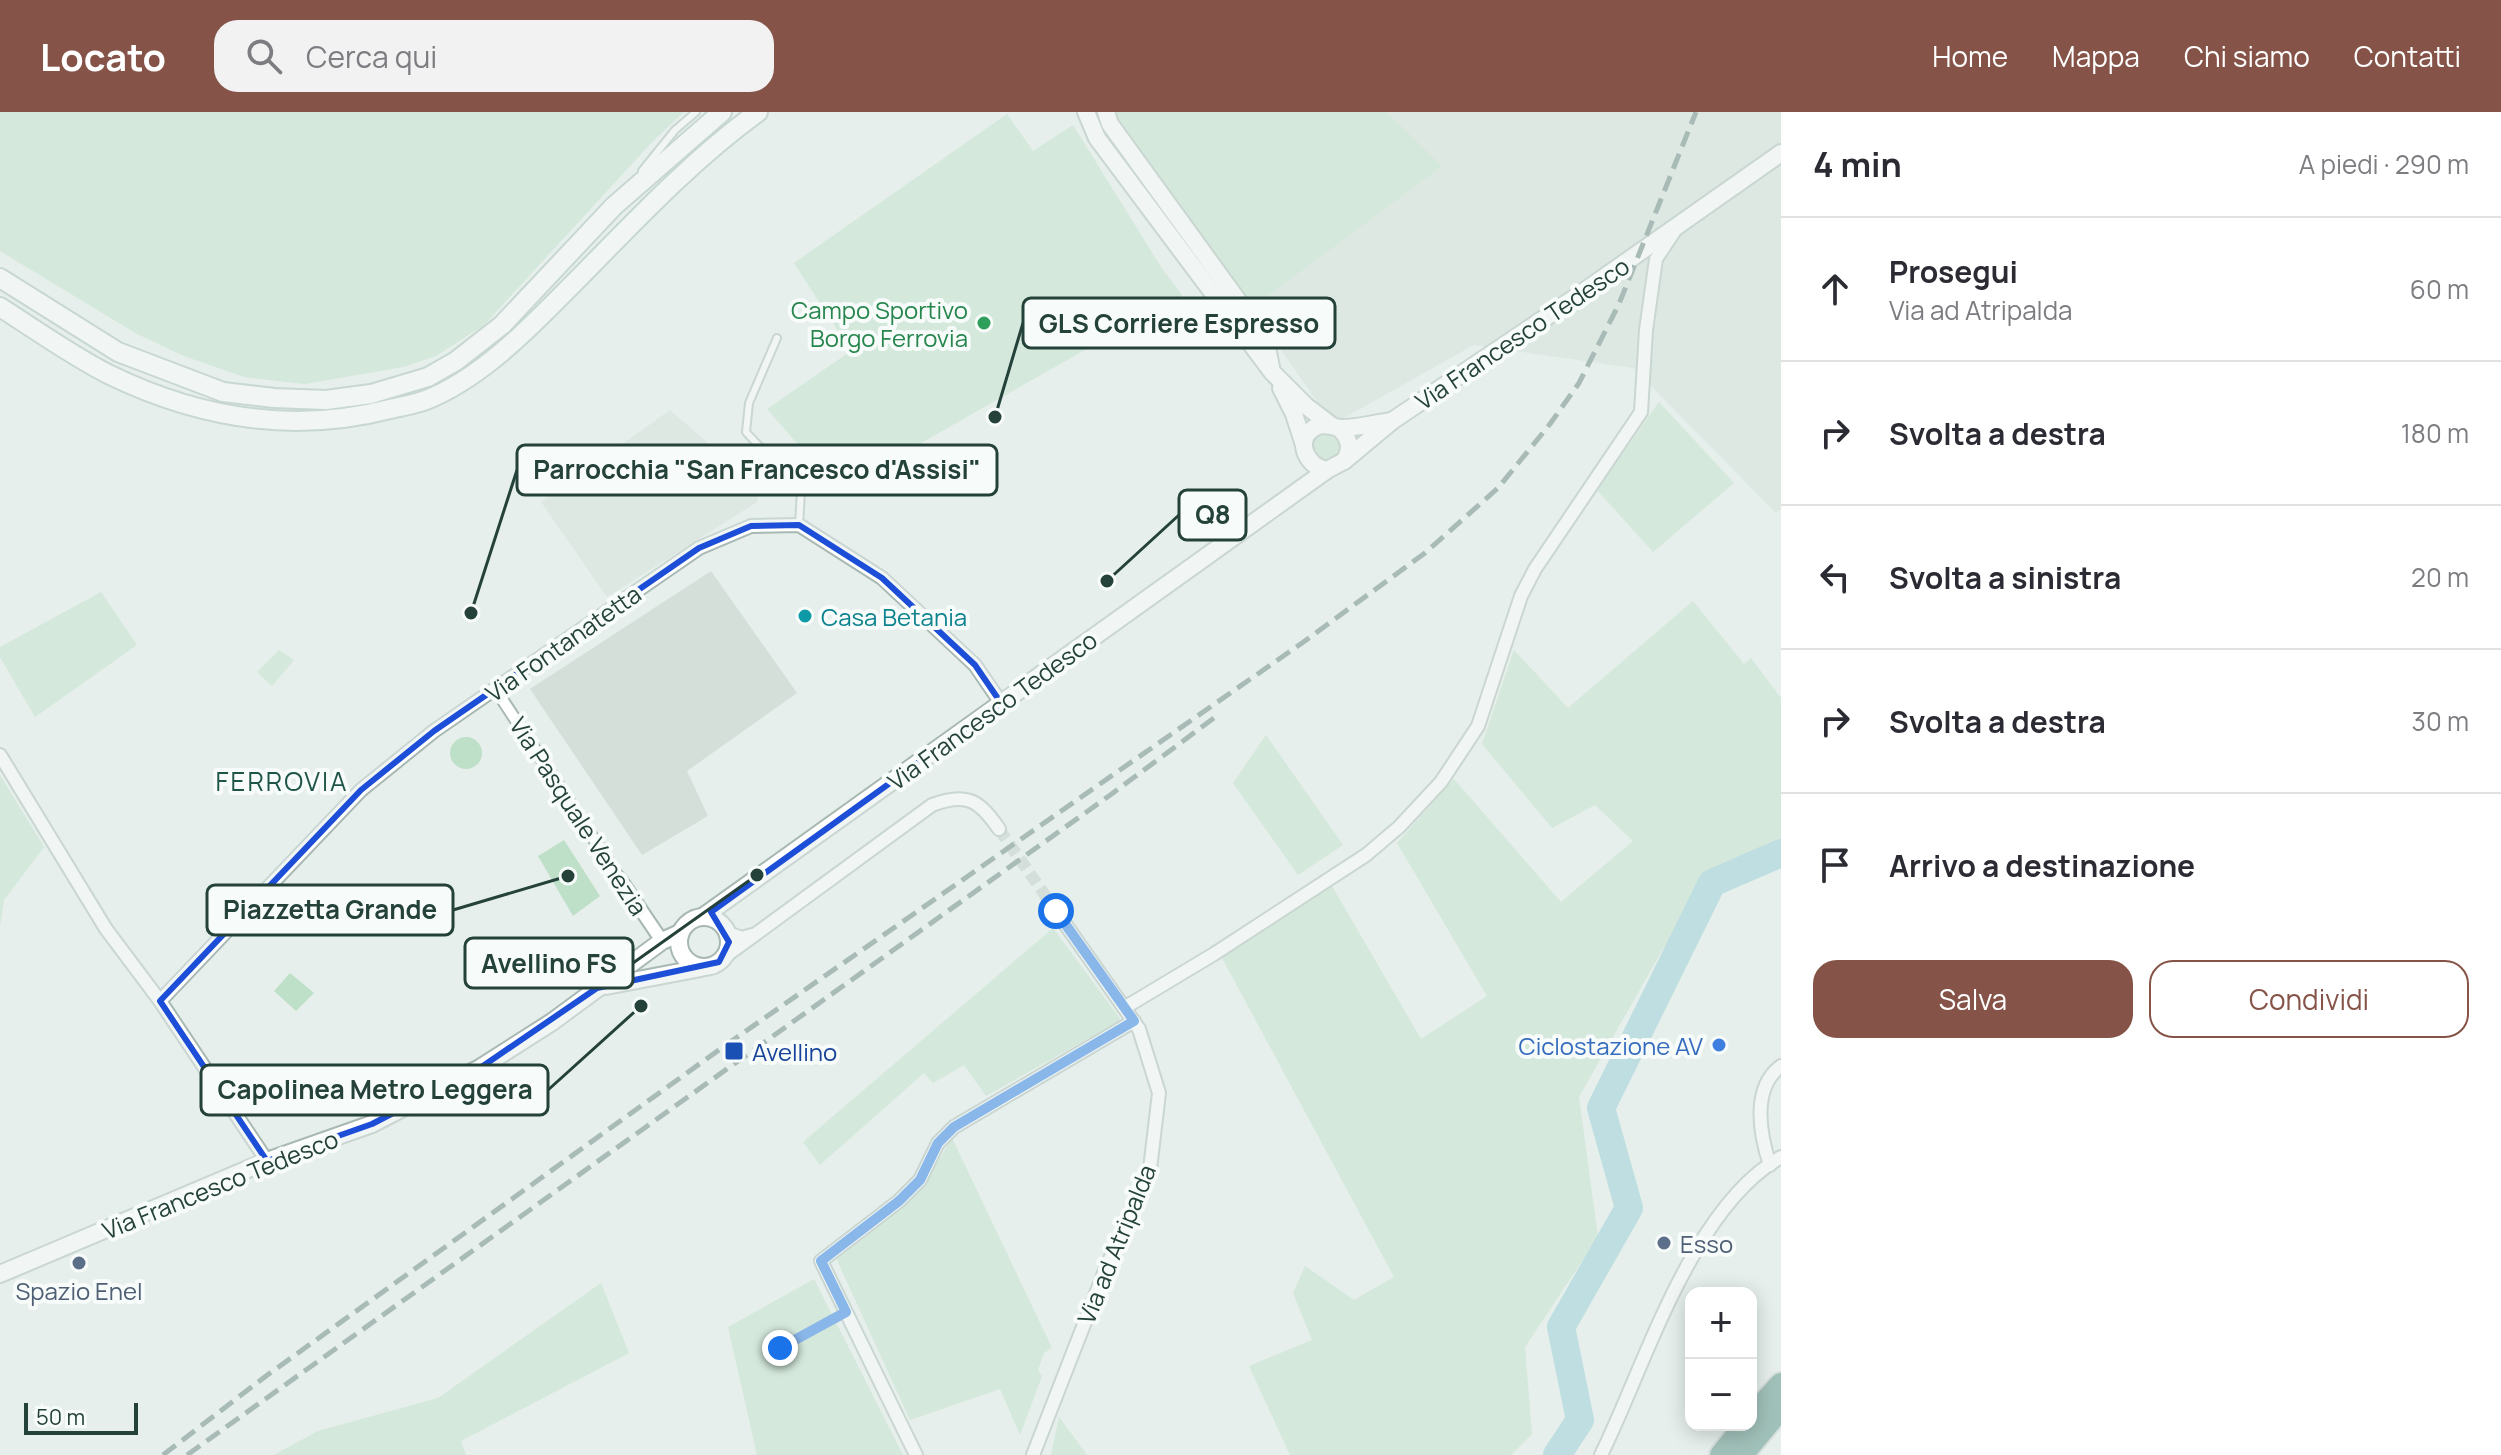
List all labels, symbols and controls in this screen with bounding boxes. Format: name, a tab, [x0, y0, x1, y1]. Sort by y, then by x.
search box	[214, 20, 774, 92]
text: Locato	[40, 30, 166, 82]
icon: search	[242, 34, 286, 78]
text: Cerca qui	[306, 36, 437, 77]
text: Home	[1932, 37, 2008, 75]
text: Mappa	[2052, 37, 2140, 75]
text: Chi siamo	[2184, 37, 2310, 75]
text: Contatti	[2354, 37, 2461, 75]
text: 4 min	[1813, 141, 1902, 187]
text: A piedi · 290 m	[2299, 146, 2469, 182]
street label: Via Francesco Tedesco	[1409, 249, 1635, 417]
text: Prosegui	[1889, 251, 2018, 292]
icon: ahead	[1813, 267, 1857, 311]
text: 60 m	[2410, 271, 2469, 307]
text: Via ad Atripalda	[1889, 292, 2073, 328]
place label: Campo Sportivo Borgo Ferrovia	[791, 293, 968, 354]
callout: GLS Corriere Espresso	[1023, 298, 1335, 348]
text: GLS Corriere Espresso	[1039, 305, 1319, 341]
marker: Campo Sportivo Borgo Ferrovia	[975, 314, 993, 332]
icon: right	[1813, 411, 1857, 455]
text: Svolta a destra	[1889, 413, 2106, 454]
text: 180 m	[2401, 415, 2469, 451]
callout: Parrocchia "San Francesco d'Assisi"	[517, 445, 997, 495]
text: Parrocchia "San Francesco d'Assisi"	[533, 451, 981, 487]
callout: Q8	[1179, 490, 1246, 540]
text: Q8	[1195, 496, 1231, 532]
icon: left	[1813, 555, 1857, 599]
text: Svolta a sinistra	[1889, 557, 2121, 598]
text: 20 m	[2411, 559, 2469, 595]
street label: Via Fontanatetta	[479, 577, 647, 709]
place label: Casa Betania	[821, 600, 967, 633]
marker: Casa Betania	[796, 607, 814, 625]
street label: Via Francesco Tedesco	[881, 623, 1103, 797]
icon: right	[1813, 699, 1857, 743]
text: Svolta a destra	[1889, 701, 2106, 742]
text: 30 m	[2412, 703, 2469, 739]
street label: Via Pasquale Venezia	[502, 710, 656, 922]
district label: FERROVIA	[216, 763, 348, 799]
icon: arrive	[1813, 843, 1857, 887]
text: Arrivo a destinazione	[1889, 845, 2195, 886]
callout: Piazzetta Grande	[207, 885, 453, 935]
text: Piazzetta Grande	[223, 891, 437, 927]
route start	[1038, 893, 1074, 929]
callout: Avellino FS	[465, 938, 633, 988]
text: Avellino FS	[481, 945, 617, 981]
button: Salva	[1813, 960, 2133, 1038]
button: Condividi	[2149, 960, 2469, 1038]
place label: Ciclostazione AV	[1519, 1029, 1704, 1062]
place label: Avellino	[752, 1035, 837, 1068]
marker: Ciclostazione AV	[1710, 1036, 1728, 1054]
marker: Avellino	[723, 1040, 745, 1062]
callout: Capolinea Metro Leggera	[201, 1065, 548, 1115]
text: Capolinea Metro Leggera	[217, 1071, 533, 1107]
street label: Via Francesco Tedesco	[97, 1122, 343, 1246]
street label: Via ad Atripalda	[1069, 1159, 1163, 1329]
place label: Esso	[1680, 1227, 1733, 1260]
marker: Esso	[1655, 1234, 1673, 1252]
marker: Spazio Enel	[70, 1254, 88, 1272]
place label: Spazio Enel	[15, 1274, 143, 1307]
map controls	[1685, 1287, 1757, 1431]
button: +	[1685, 1287, 1757, 1359]
route end	[762, 1330, 798, 1366]
button: −	[1685, 1359, 1757, 1431]
scale bar	[24, 1399, 138, 1435]
text: 50 m	[36, 1402, 85, 1432]

